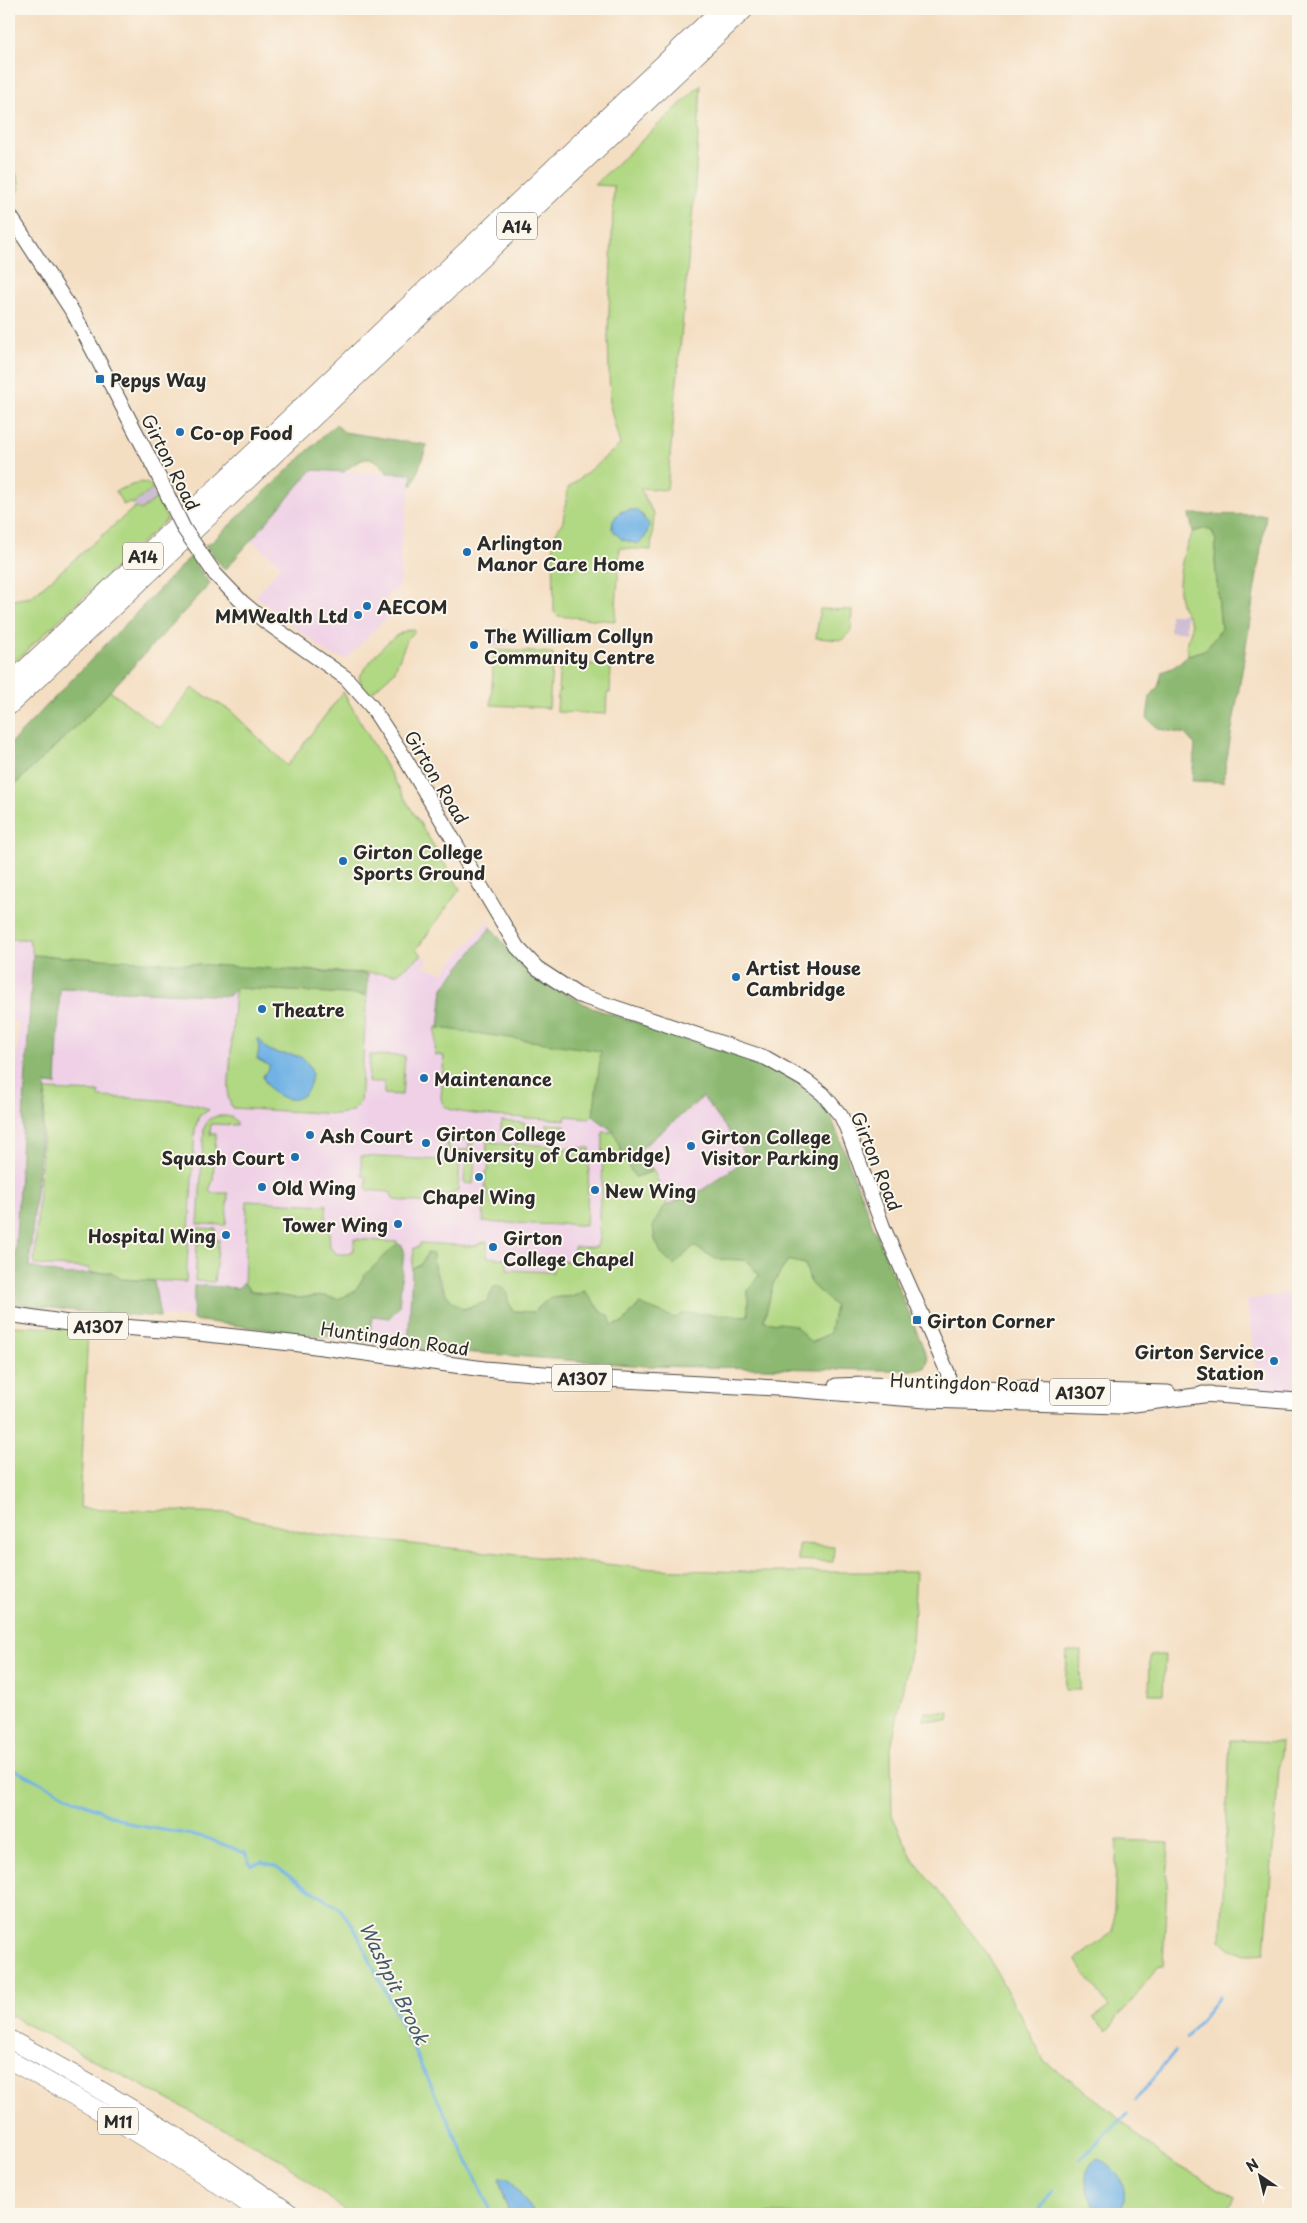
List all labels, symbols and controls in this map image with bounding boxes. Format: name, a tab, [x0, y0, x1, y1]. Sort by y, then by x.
road number: A14	[497, 212, 537, 240]
place label: Pepys Way	[110, 366, 206, 393]
marker: Pepys Way	[94, 373, 106, 385]
street label: Girton Road	[135, 409, 207, 515]
place label: Co-op Food	[190, 419, 293, 446]
marker: Co-op Food	[174, 426, 186, 438]
place label: Arlington Manor Care Home	[477, 529, 645, 577]
road number: A14	[123, 542, 163, 570]
marker: Arlington Manor Care Home	[461, 546, 473, 558]
place label: AECOM	[377, 593, 447, 620]
marker: AECOM	[361, 600, 373, 612]
place label: MMWealth Ltd	[215, 602, 348, 629]
marker: MMWealth Ltd	[352, 609, 364, 621]
place label: The William Collyn Community Centre	[484, 622, 655, 670]
marker: The William Collyn Community Centre	[468, 639, 480, 651]
street label: Girton Road	[398, 725, 476, 829]
place label: Girton College Sports Ground	[353, 838, 485, 886]
marker: Girton College Sports Ground	[337, 855, 349, 867]
place label: Artist House Cambridge	[745, 954, 861, 1002]
marker: Artist House Cambridge	[730, 971, 742, 983]
place label: Theatre	[272, 996, 345, 1023]
marker: Theatre	[256, 1003, 268, 1015]
place label: Maintenance	[434, 1065, 552, 1092]
marker: Maintenance	[418, 1072, 430, 1084]
street label: Girton Road	[845, 1107, 909, 1215]
place label: Girton College (University of Cambridge)	[436, 1120, 671, 1168]
place label: Ash Court	[320, 1122, 413, 1149]
place label: Girton College Visitor Parking	[701, 1123, 839, 1171]
marker: Ash Court	[304, 1129, 316, 1141]
marker: Girton College (University of Cambridge)	[420, 1137, 432, 1149]
marker: Girton College Visitor Parking	[685, 1140, 697, 1152]
place label: Squash Court	[161, 1144, 285, 1171]
marker: Squash Court	[289, 1151, 301, 1163]
marker: Chapel Wing	[473, 1171, 485, 1183]
place label: Old Wing	[272, 1174, 356, 1201]
place label: New Wing	[605, 1177, 696, 1204]
marker: Old Wing	[256, 1181, 268, 1193]
place label: Chapel Wing	[422, 1183, 536, 1210]
marker: New Wing	[589, 1184, 601, 1196]
place label: Tower Wing	[282, 1211, 388, 1238]
marker: Tower Wing	[392, 1218, 404, 1230]
place label: Hospital Wing	[88, 1222, 216, 1249]
place label: Girton College Chapel	[503, 1224, 634, 1272]
marker: Hospital Wing	[220, 1229, 232, 1241]
marker: Girton College Chapel	[487, 1241, 499, 1253]
place label: Girton Corner	[927, 1307, 1056, 1334]
road number: A1307	[68, 1312, 128, 1340]
street label: Huntingdon Road	[319, 1314, 471, 1362]
marker: Girton Corner	[911, 1314, 923, 1326]
place label: Girton Service Station	[1134, 1338, 1264, 1386]
marker: Girton Service Station	[1268, 1355, 1280, 1367]
road number: A1307	[552, 1365, 612, 1392]
street label: Huntingdon Road	[890, 1366, 1040, 1398]
road number: A1307	[1050, 1378, 1110, 1405]
water label: Washpit Brook	[353, 1917, 437, 2050]
road number: M11	[98, 2108, 138, 2134]
north arrow	[1234, 2150, 1284, 2200]
text: N	[1242, 2153, 1263, 2177]

